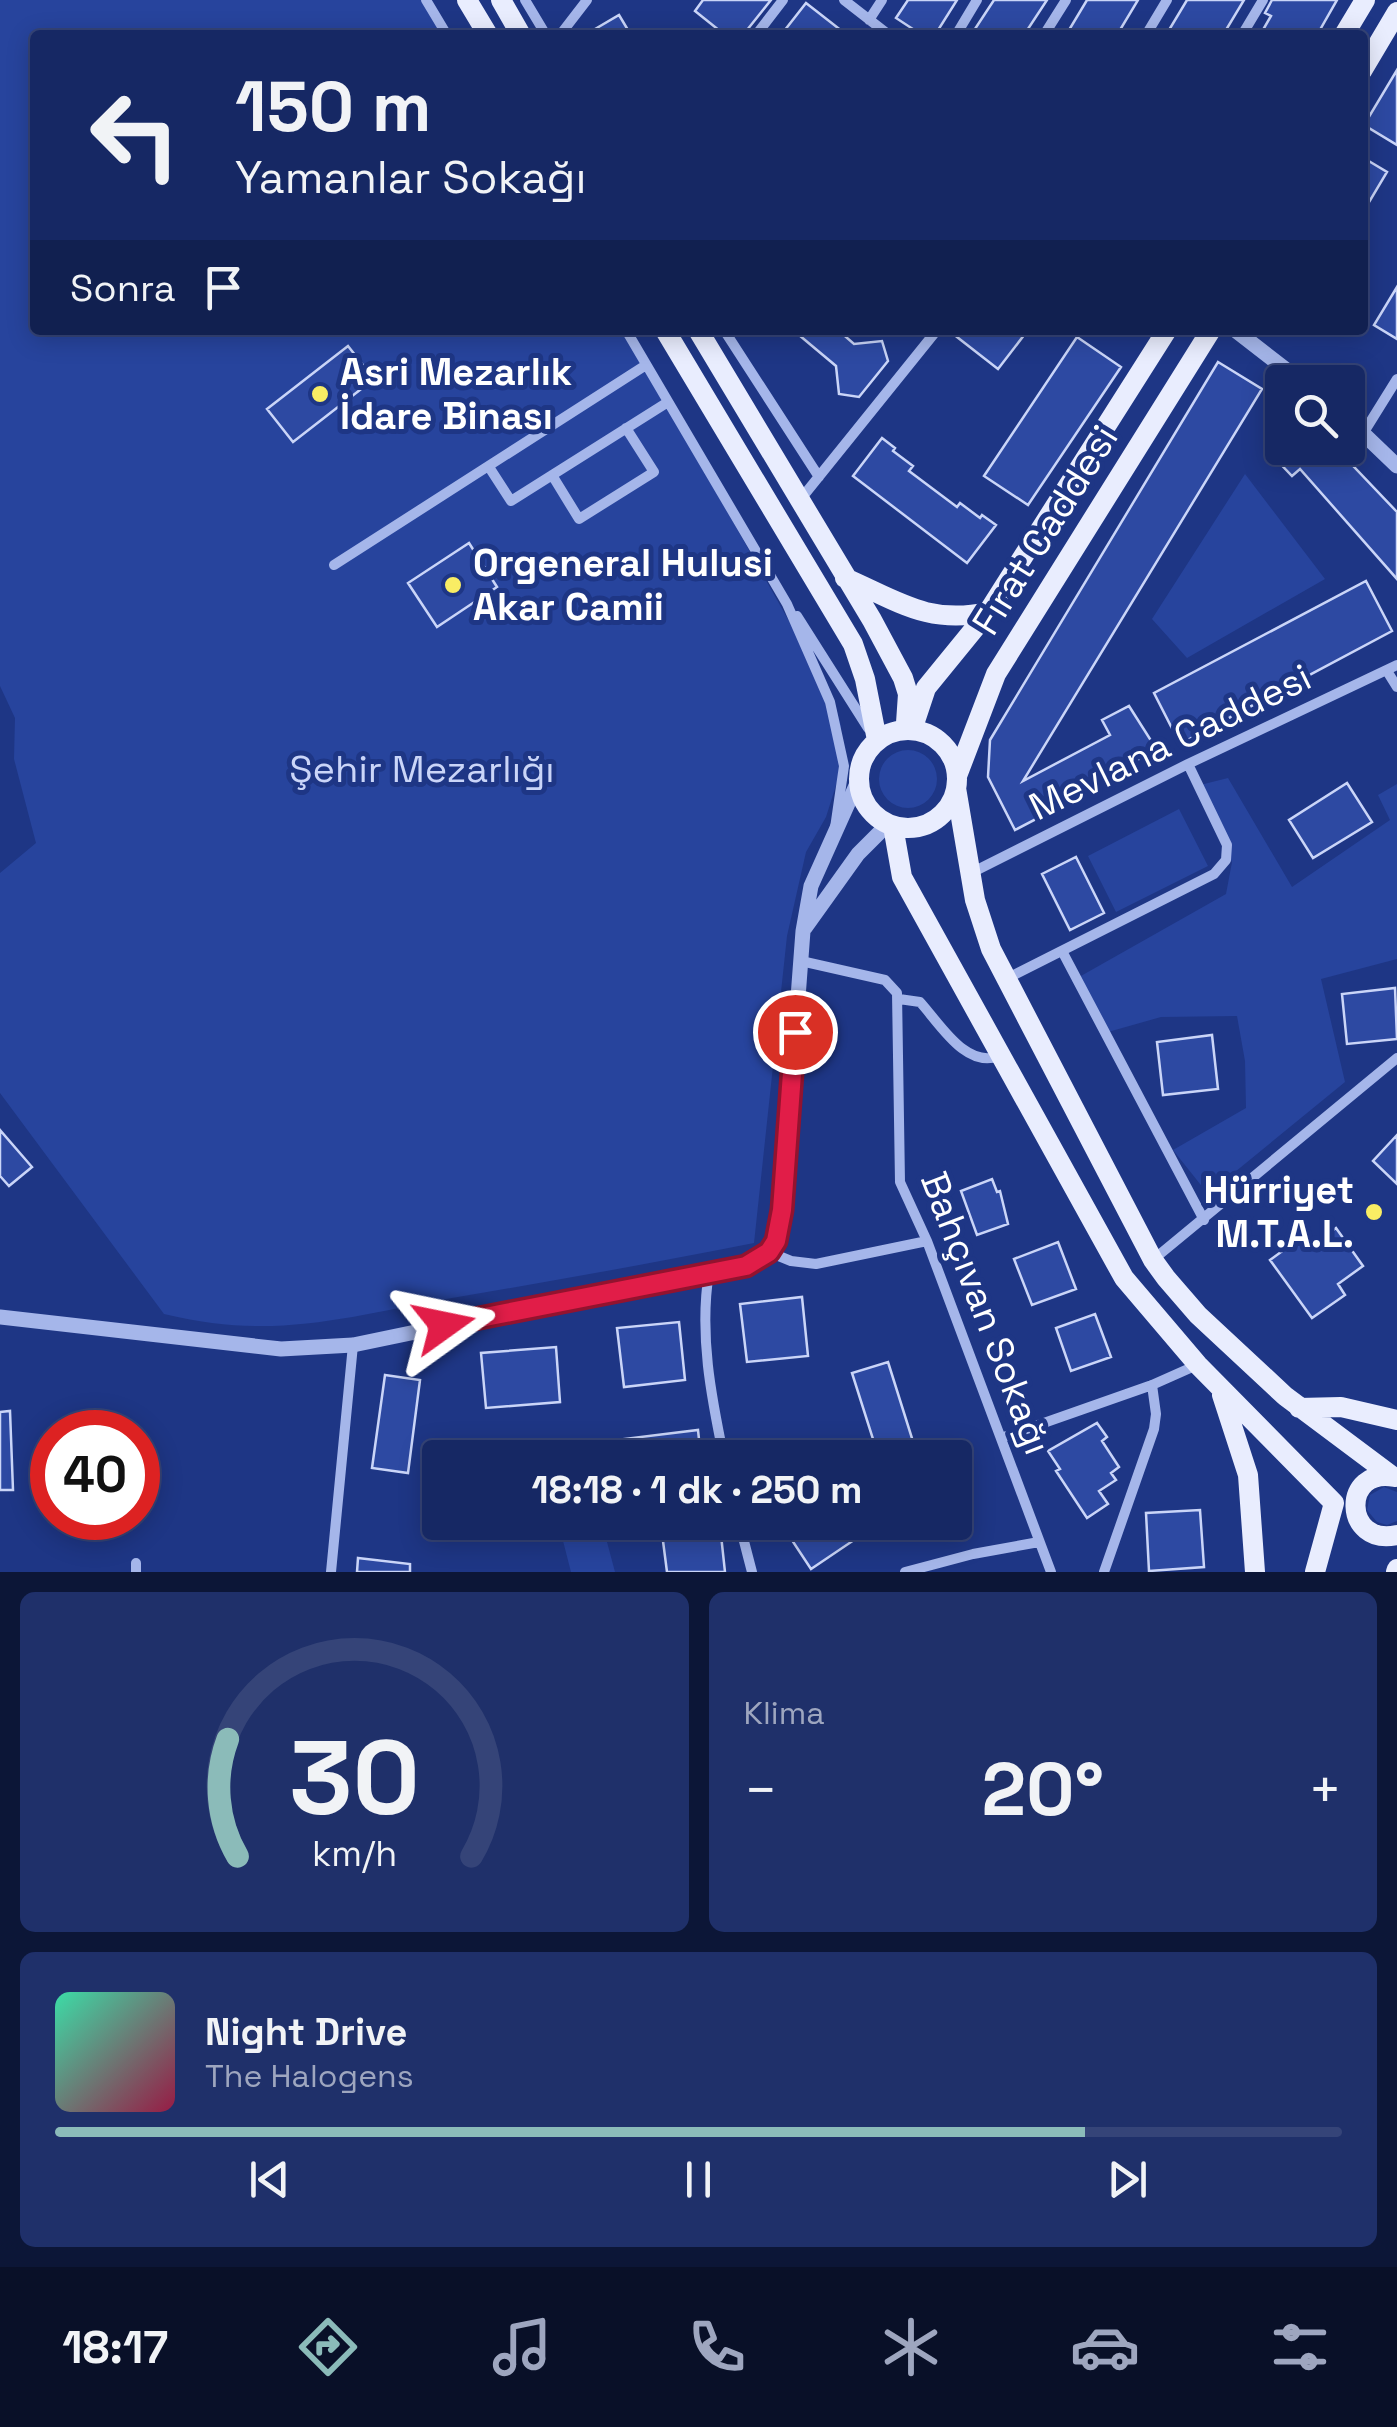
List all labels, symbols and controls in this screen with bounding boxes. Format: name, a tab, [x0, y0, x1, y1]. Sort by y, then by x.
text: 150 m	[235, 62, 432, 151]
icon: left	[70, 70, 200, 200]
text: Yamanlar Sokağı	[235, 149, 587, 206]
icon: arrive	[196, 260, 251, 315]
text: Sonra	[70, 264, 176, 312]
place label: Asri Mezarlık İdare Binası	[340, 348, 572, 440]
map controls	[1265, 365, 1365, 465]
button: search	[1265, 365, 1365, 465]
marker: Asri Mezarlık İdare Binası	[309, 383, 331, 405]
street label: Fırat Caddesi	[962, 416, 1128, 644]
place label: Orgeneral Hulusi Akar Camii	[473, 539, 773, 631]
marker: Orgeneral Hulusi Akar Camii	[442, 574, 464, 596]
street label: Mevlana Caddesi	[1021, 653, 1319, 831]
park label: Şehir Mezarlığı	[289, 745, 555, 793]
pin	[753, 990, 838, 1075]
icon: arrive	[768, 1005, 823, 1060]
street label: Bahçıvan Sokağı	[910, 1165, 1062, 1461]
place label: Hürriyet M.T.A.L.	[1203, 1166, 1354, 1258]
marker: Hürriyet M.T.A.L.	[1363, 1201, 1385, 1223]
position arrow	[392, 1273, 496, 1377]
speed limit sign: 40	[30, 1410, 160, 1540]
text: 18:18 · 1 dk · 250 m	[531, 1466, 863, 1514]
text: Klima	[744, 1693, 825, 1733]
text: 30	[289, 1712, 420, 1844]
text: 20°	[981, 1741, 1104, 1837]
text: −	[744, 1755, 778, 1825]
text: +	[1308, 1755, 1342, 1825]
text: km/h	[312, 1831, 397, 1876]
text: Night Drive	[205, 2008, 407, 2056]
text: The Halogens	[205, 2056, 414, 2096]
icon: previous	[242, 2152, 297, 2207]
icon: pause	[671, 2152, 726, 2207]
icon: next	[1100, 2152, 1155, 2207]
icon: directions	[293, 2312, 363, 2382]
icon: music	[487, 2312, 557, 2382]
icon: phone	[682, 2312, 752, 2382]
icon: climate	[876, 2312, 946, 2382]
icon: car	[1070, 2312, 1140, 2382]
icon: filters	[1265, 2312, 1335, 2382]
text: 18:17	[62, 2319, 168, 2376]

